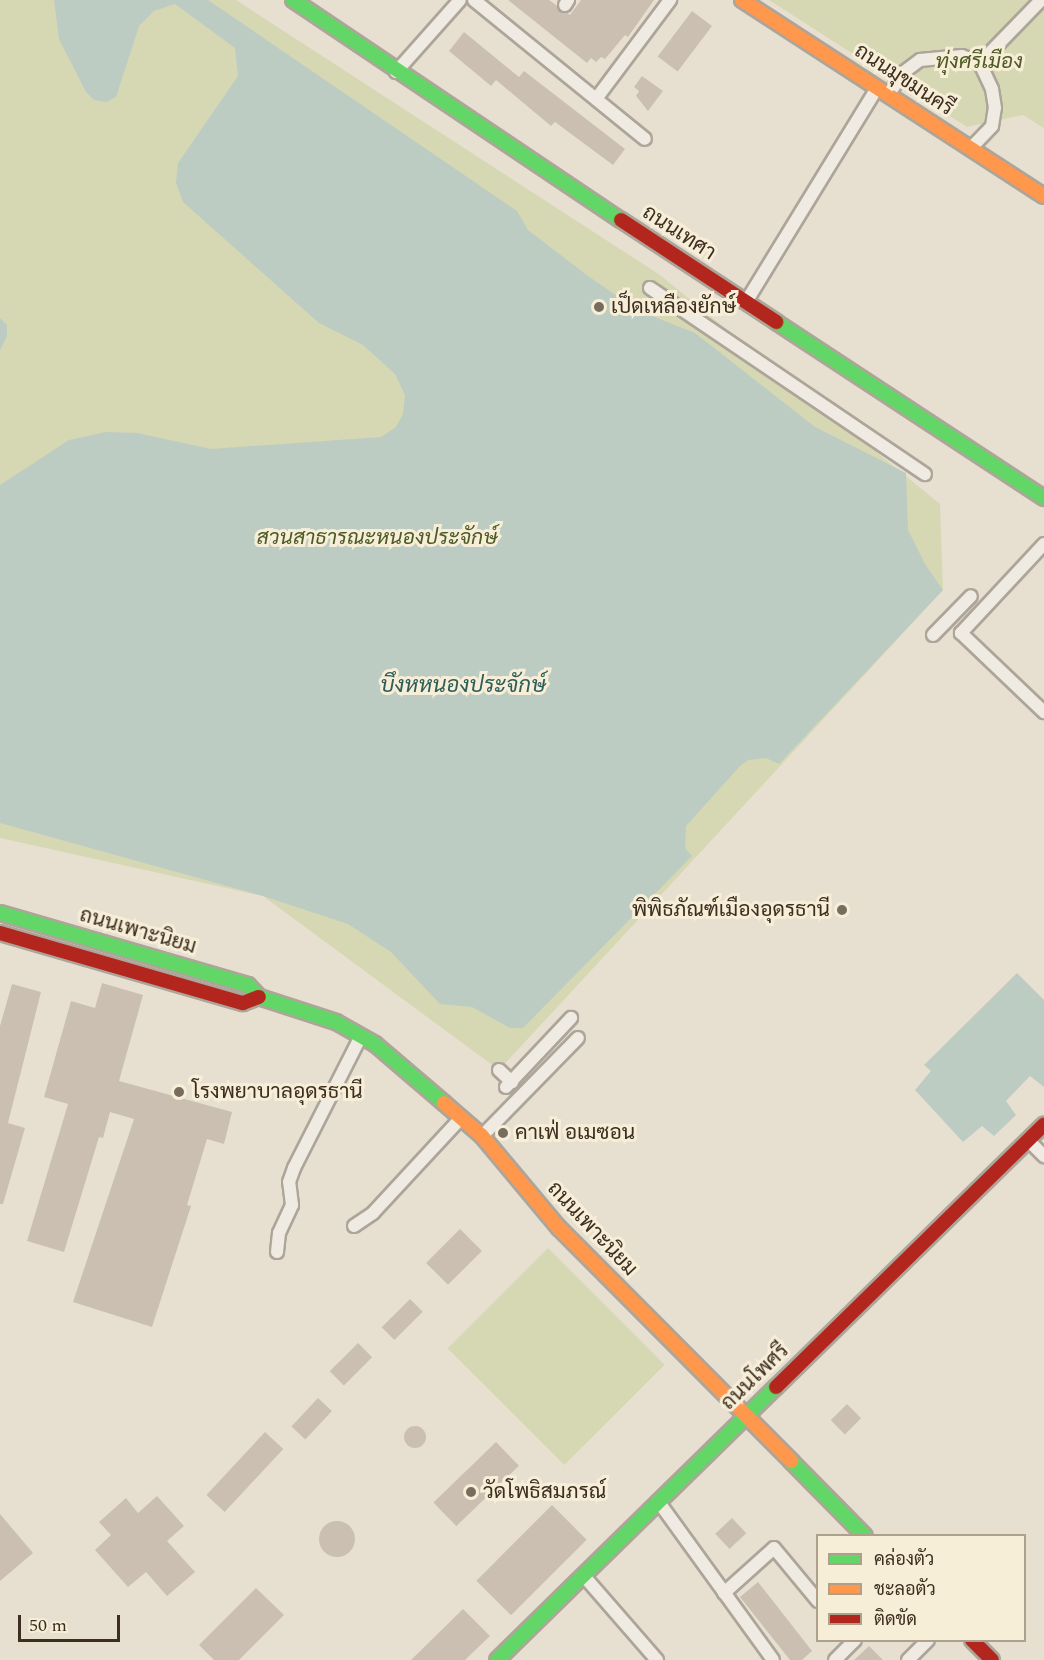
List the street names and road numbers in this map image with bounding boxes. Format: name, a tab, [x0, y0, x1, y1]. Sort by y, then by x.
street label: ถนนมุขมนครี	[850, 39, 958, 121]
street label: ถนนเทศา	[638, 200, 720, 266]
street label: ถนนเพาะนิยม	[77, 902, 199, 960]
street label: ถนนเพาะนิยม	[542, 1176, 642, 1282]
street label: ถนนโพศรี	[716, 1338, 794, 1416]

